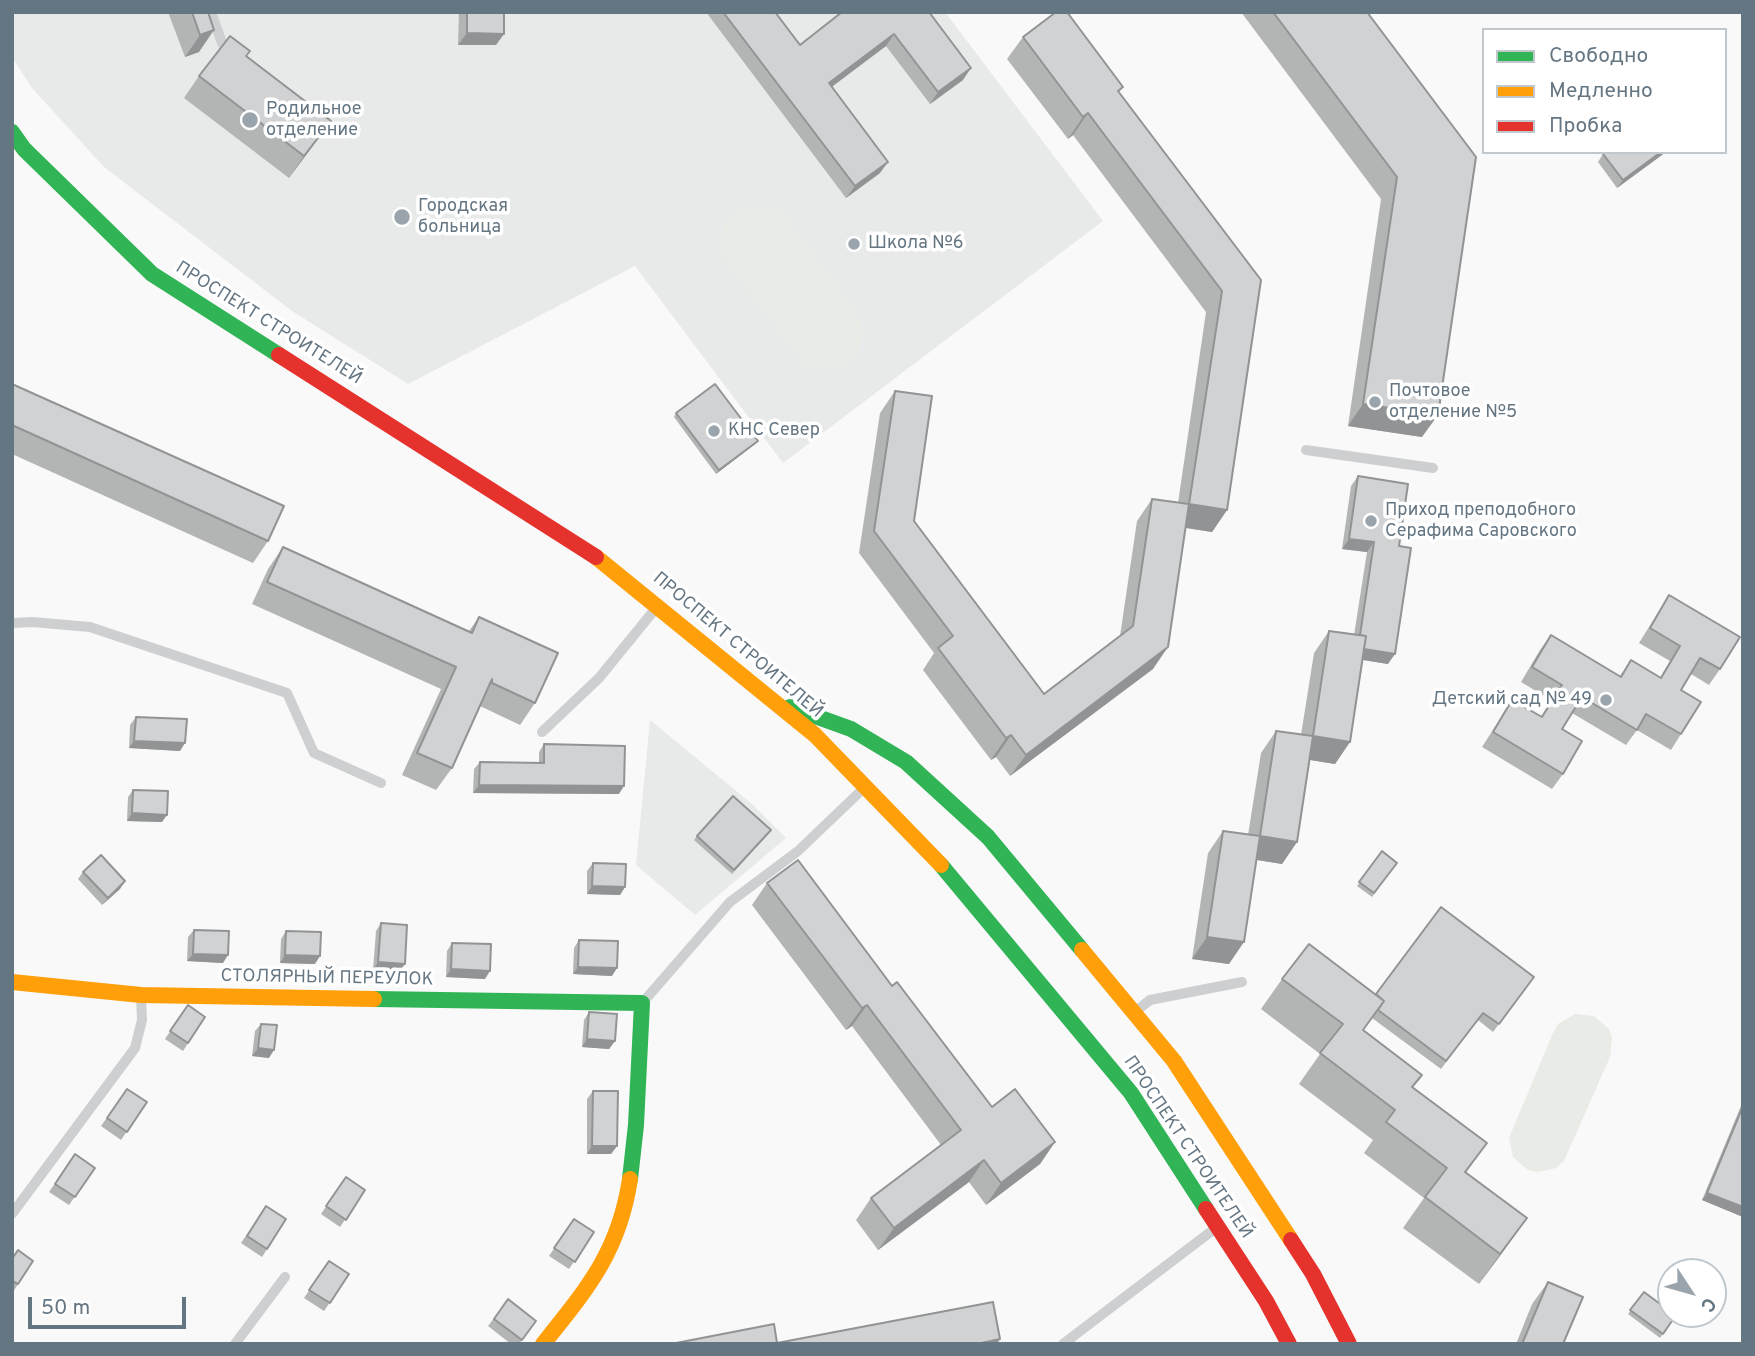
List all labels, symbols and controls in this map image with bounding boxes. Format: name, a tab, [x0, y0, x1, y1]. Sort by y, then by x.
legend	[1482, 28, 1727, 154]
text: Свободно	[1549, 43, 1648, 70]
text: Медленно	[1549, 78, 1653, 105]
place label: Родильное отделение	[266, 99, 361, 142]
marker: Родильное отделение	[240, 110, 260, 130]
text: Пробка	[1549, 113, 1622, 140]
place label: Городская больница	[418, 196, 508, 238]
marker: Городская больница	[392, 207, 412, 227]
place label: Школа №6	[868, 233, 964, 255]
marker: Школа №6	[846, 236, 862, 252]
street label: ПРОСПЕКТ СТРОИТЕЛЕЙ	[171, 258, 365, 390]
place label: Почтовое отделение №5	[1389, 381, 1517, 424]
marker: Почтовое отделение №5	[1367, 394, 1383, 410]
place label: КНС Север	[728, 420, 820, 442]
marker: КНС Север	[706, 423, 722, 439]
place label: Приход преподобного Серафима Саровского	[1385, 500, 1577, 542]
marker: Приход преподобного Серафима Саровского	[1363, 513, 1379, 529]
street label: ПРОСПЕКТ СТРОИТЕЛЕЙ	[647, 568, 827, 724]
place label: Детский сад № 49	[1432, 689, 1592, 711]
marker: Детский сад № 49	[1598, 692, 1614, 708]
street label: СТОЛЯРНЫЙ ПЕРЕУЛОК	[220, 966, 434, 992]
street label: ПРОСПЕКТ СТРОИТЕЛЕЙ	[1118, 1053, 1256, 1243]
north arrow	[1657, 1258, 1727, 1328]
scale bar	[32, 1282, 189, 1326]
text: С	[1694, 1292, 1721, 1316]
text: 50 m	[41, 1295, 90, 1322]

